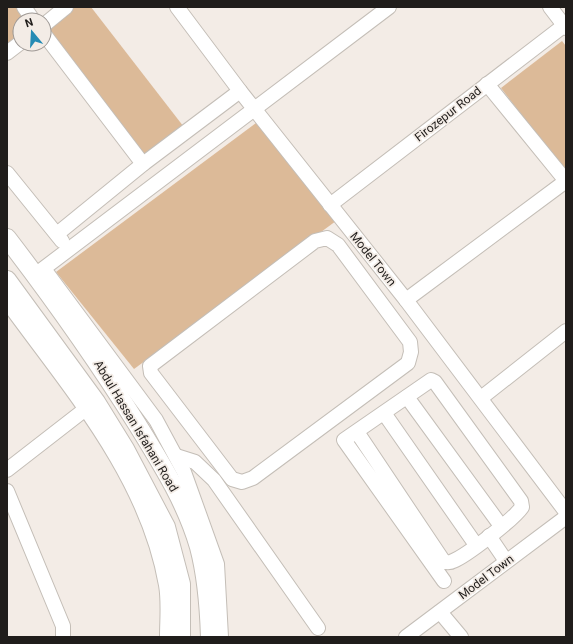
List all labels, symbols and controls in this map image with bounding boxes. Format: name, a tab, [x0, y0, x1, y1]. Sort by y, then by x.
north arrow	[12, 12, 52, 52]
text: N	[23, 16, 35, 30]
street label: Firozepur Road	[412, 84, 484, 144]
street label: Model Town	[347, 229, 399, 289]
street label: Abdul Hassan Isfahani Road	[91, 358, 181, 494]
street label: Model Town	[456, 552, 516, 602]

